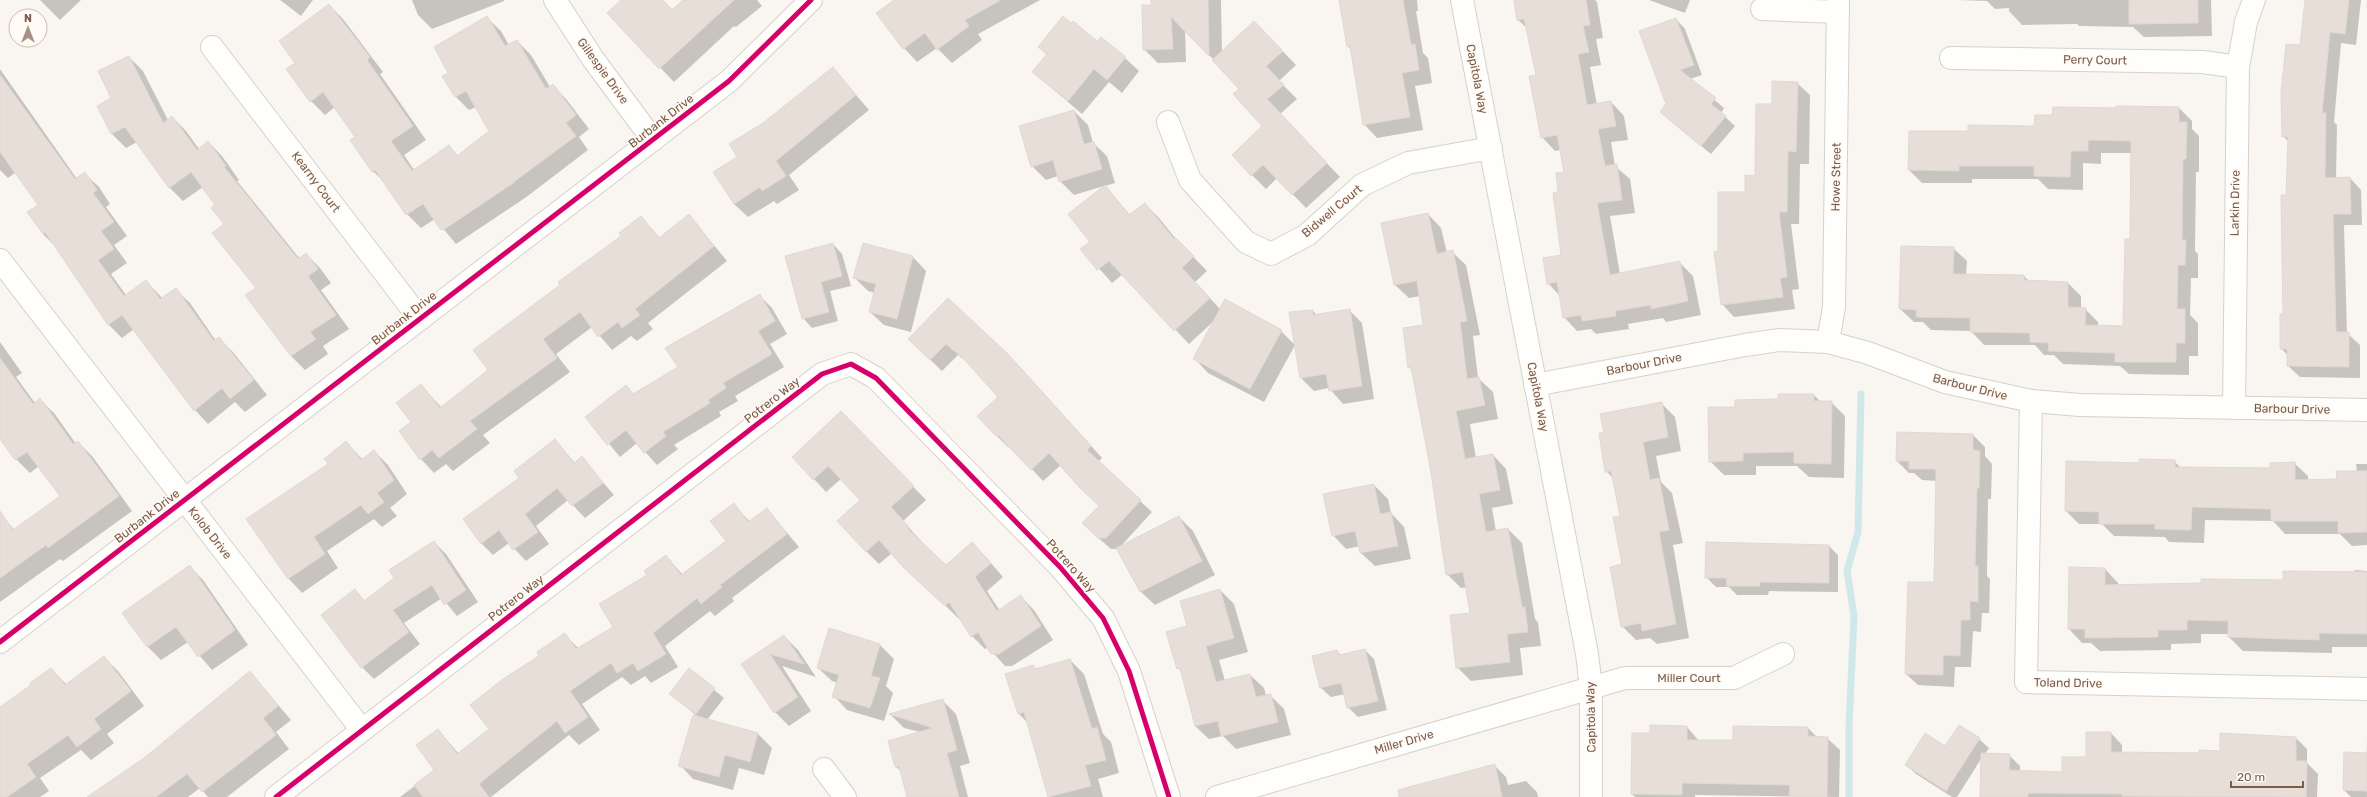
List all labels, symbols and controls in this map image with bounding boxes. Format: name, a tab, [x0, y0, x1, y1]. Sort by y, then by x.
north arrow	[8, 8, 48, 48]
text: N	[24, 12, 32, 25]
street label: Gillespie Drive	[574, 35, 632, 107]
street label: Capitola Way	[1463, 43, 1491, 116]
street label: Perry Court	[2063, 52, 2127, 68]
street label: Burbank Drive	[626, 91, 697, 151]
street label: Howe Street	[1828, 142, 1844, 212]
street label: Kearny Court	[289, 149, 344, 215]
street label: Larkin Drive	[2227, 170, 2243, 236]
street label: Bidwell Court	[1299, 182, 1365, 240]
street label: Burbank Drive	[369, 288, 440, 348]
street label: Barbour Drive	[1605, 350, 1683, 378]
street label: Capitola Way	[1524, 361, 1552, 434]
street label: Barbour Drive	[1931, 371, 2009, 403]
street label: Potrero Way	[741, 374, 803, 426]
street label: Barbour Drive	[2254, 401, 2331, 417]
street label: Burbank Drive	[112, 486, 183, 546]
street label: Kolob Drive	[185, 504, 235, 562]
street label: Potrero Way	[1043, 536, 1099, 596]
street label: Potrero Way	[485, 572, 547, 624]
street label: Miller Court	[1657, 671, 1721, 685]
street label: Toland Drive	[2034, 675, 2103, 691]
street label: Capitola Way	[1583, 681, 1599, 753]
street label: Miller Drive	[1373, 727, 1436, 757]
scale bar	[2231, 763, 2303, 789]
text: 20 m	[2237, 770, 2265, 784]

